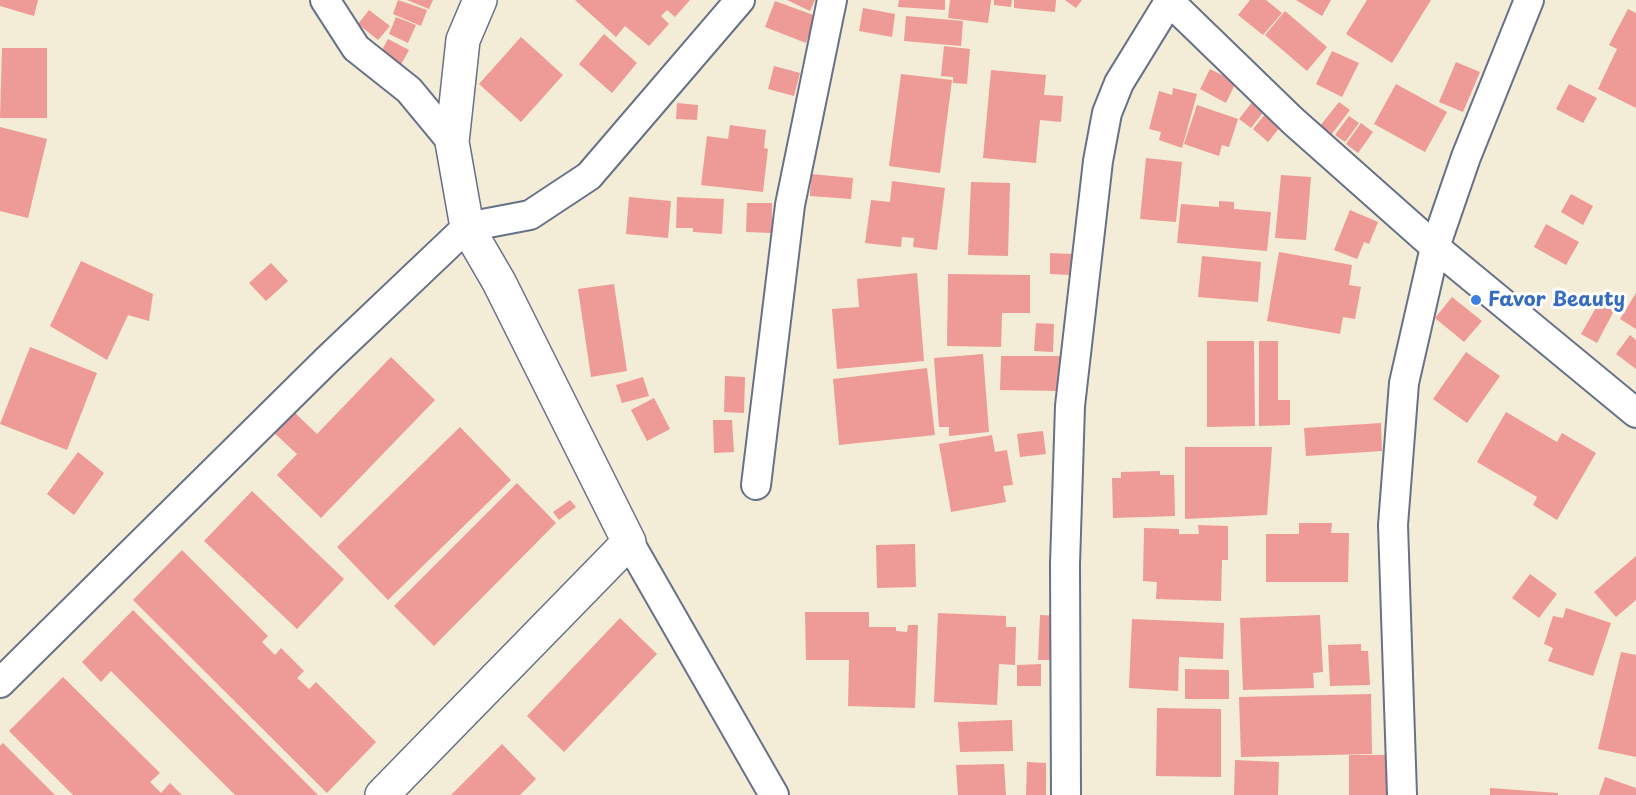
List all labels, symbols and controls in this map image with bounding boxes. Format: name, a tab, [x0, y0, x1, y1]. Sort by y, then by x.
place label: Favor Beauty	[1488, 288, 1625, 312]
marker: Favor Beauty	[1469, 293, 1483, 307]

